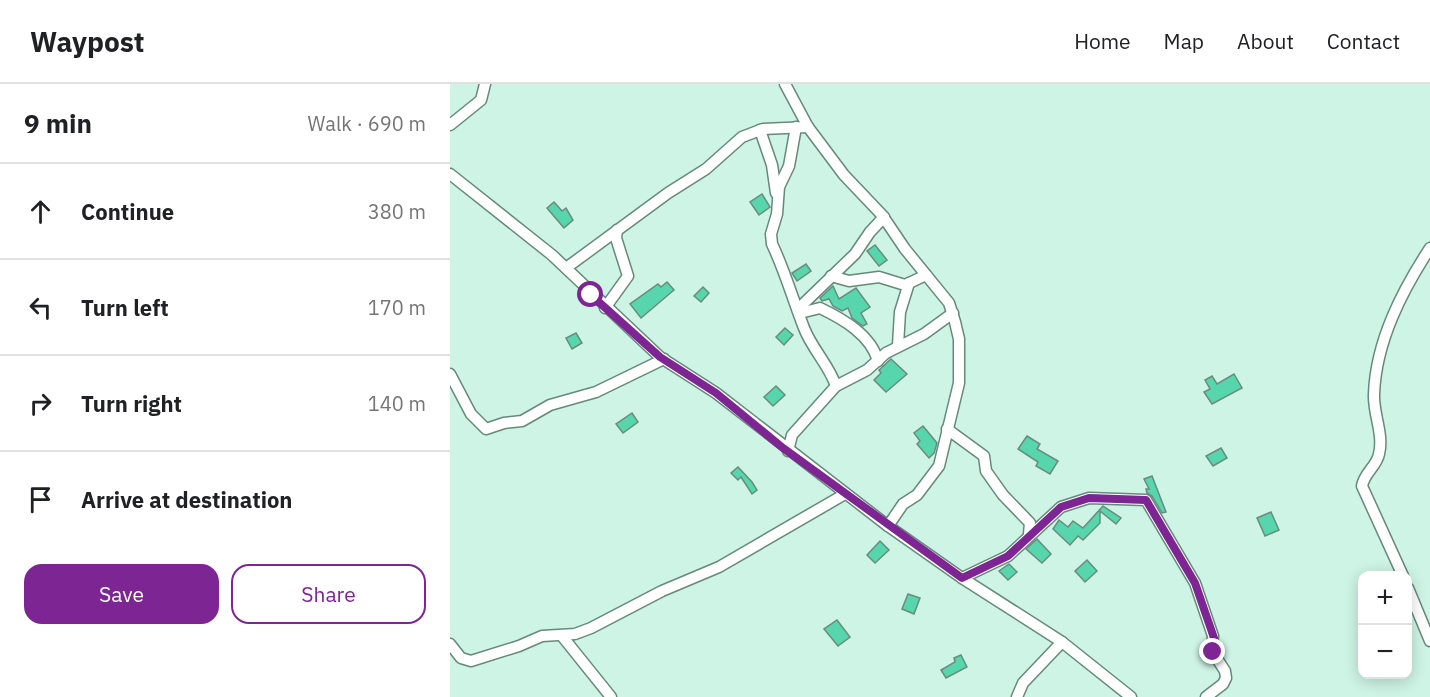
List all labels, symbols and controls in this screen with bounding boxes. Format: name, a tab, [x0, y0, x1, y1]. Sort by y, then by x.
text: Waypost	[30, 23, 144, 60]
text: Home	[1074, 27, 1131, 55]
text: Map	[1164, 27, 1204, 55]
text: About	[1237, 27, 1294, 55]
text: Contact	[1327, 27, 1400, 55]
text: 9 min	[24, 106, 92, 140]
text: Walk · 690 m	[308, 110, 426, 137]
icon: ahead	[24, 195, 57, 228]
text: Continue	[81, 197, 174, 226]
text: 380 m	[368, 198, 426, 225]
route start	[577, 281, 603, 307]
icon: left	[24, 291, 57, 324]
text: Turn left	[81, 293, 169, 322]
text: 170 m	[368, 294, 426, 321]
icon: right	[24, 387, 57, 420]
text: Turn right	[81, 389, 182, 418]
text: 140 m	[368, 390, 426, 417]
icon: arrive	[24, 483, 57, 516]
text: Arrive at destination	[81, 485, 292, 514]
button: Save	[24, 564, 219, 624]
button: Share	[231, 564, 426, 624]
map controls	[1358, 571, 1412, 679]
button: +	[1358, 571, 1412, 625]
button: −	[1358, 625, 1412, 679]
route end	[1199, 638, 1225, 664]

